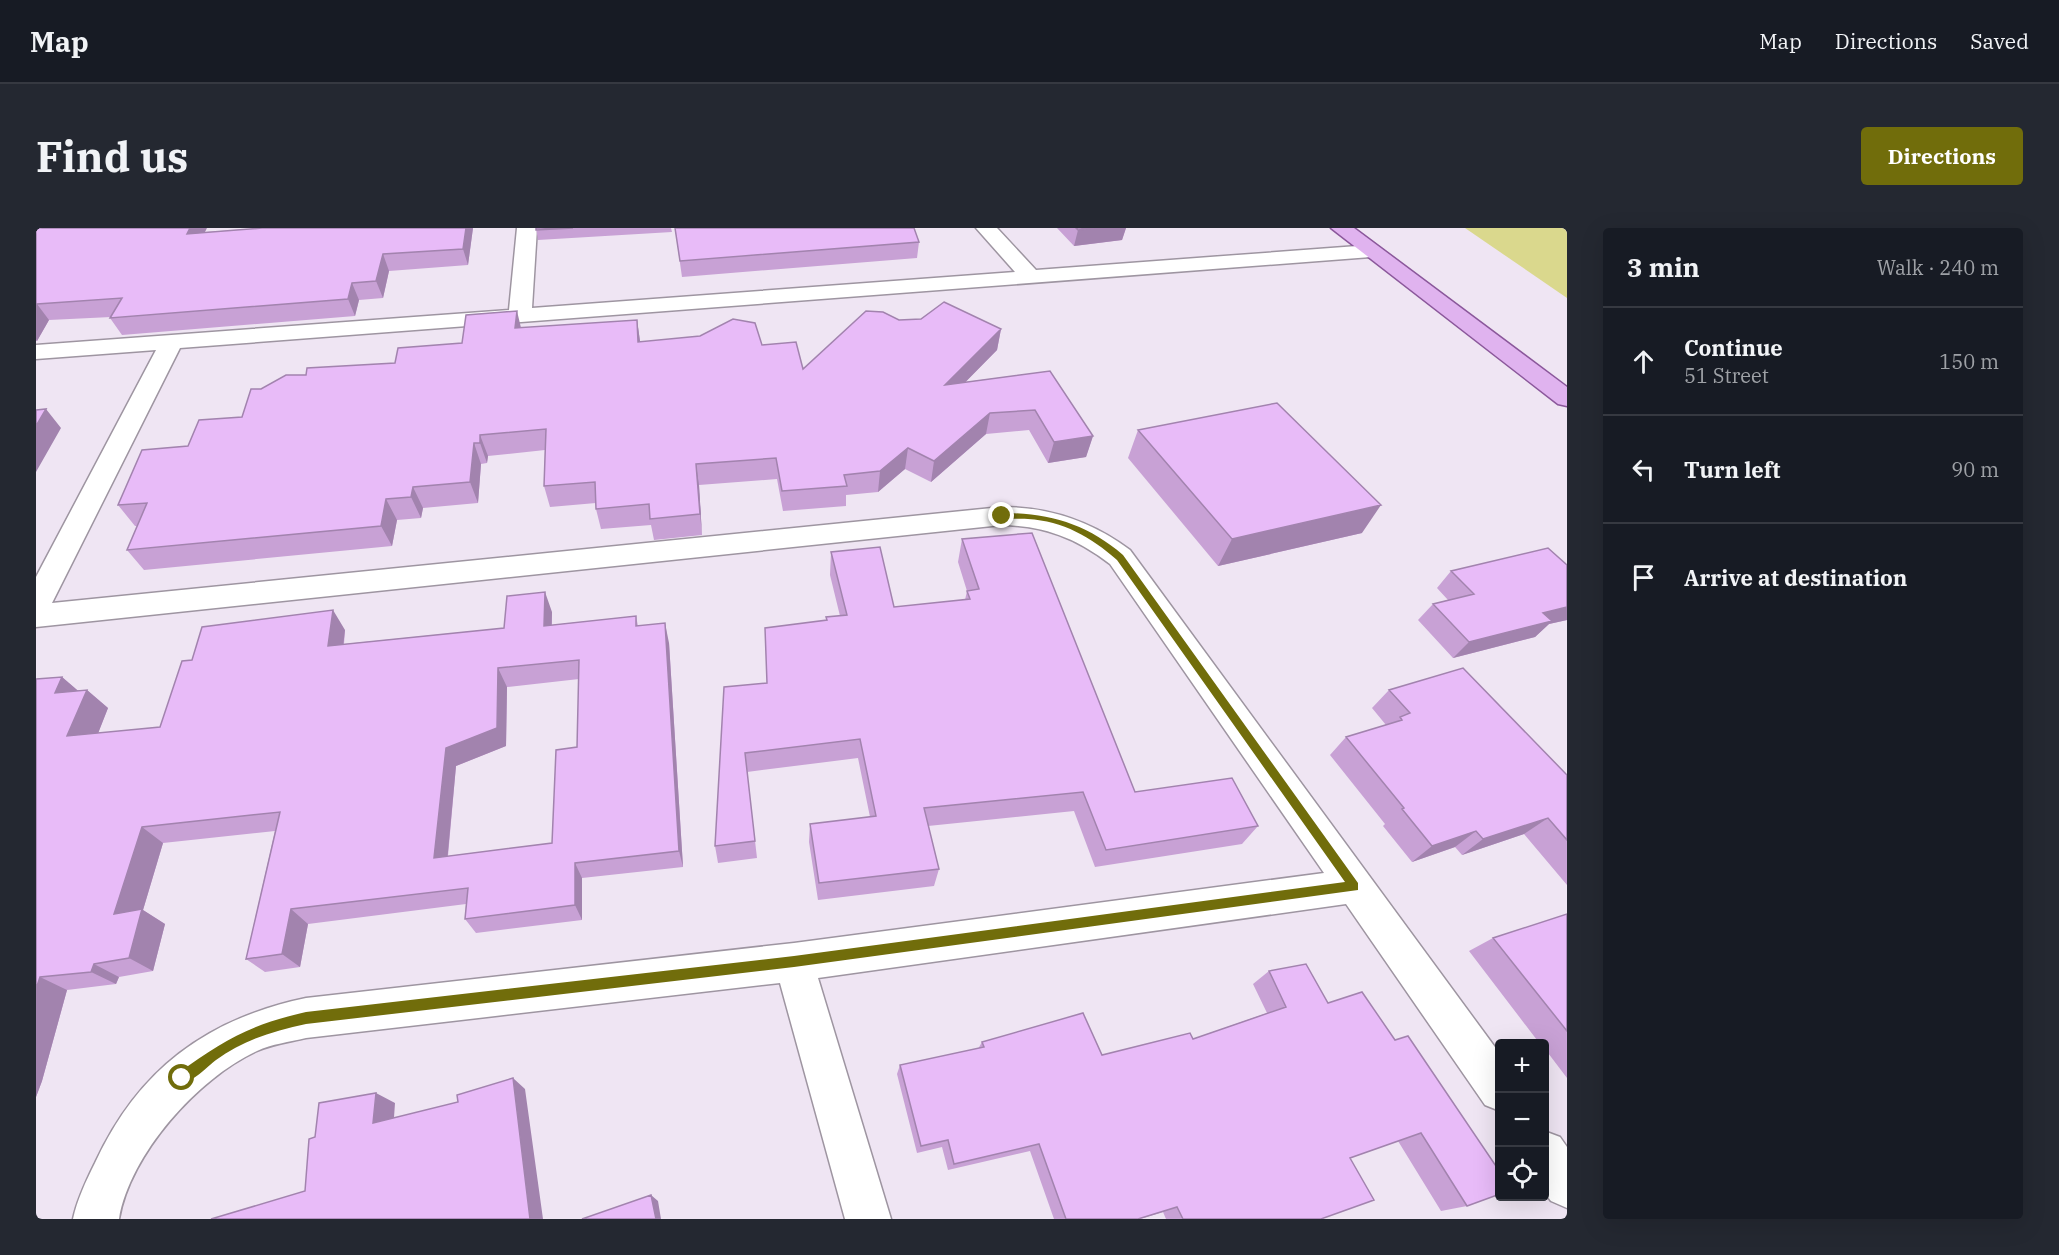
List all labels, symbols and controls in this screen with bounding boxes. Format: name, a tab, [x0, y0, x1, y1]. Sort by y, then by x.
text: Map	[30, 23, 89, 60]
text: Map	[1759, 27, 1802, 55]
text: Directions	[1835, 27, 1937, 55]
text: Saved	[1970, 27, 2029, 55]
button: Directions	[1861, 127, 2023, 185]
text: Find us	[36, 129, 188, 184]
text: 3 min	[1627, 250, 1700, 284]
text: Walk · 240 m	[1877, 254, 1999, 281]
text: Continue	[1684, 333, 1783, 362]
icon: ahead	[1627, 345, 1660, 378]
text: 150 m	[1939, 348, 1999, 375]
text: 51 Street	[1684, 362, 1769, 389]
icon: left	[1627, 453, 1660, 486]
text: Turn left	[1684, 455, 1780, 484]
text: 90 m	[1951, 456, 1999, 483]
route end	[988, 502, 1014, 528]
icon: arrive	[1627, 561, 1660, 594]
text: Arrive at destination	[1684, 563, 1907, 592]
map controls	[1495, 1039, 1549, 1201]
button: +	[1495, 1039, 1549, 1093]
route start	[168, 1064, 194, 1090]
button: −	[1495, 1093, 1549, 1147]
button: locate	[1495, 1147, 1549, 1201]

